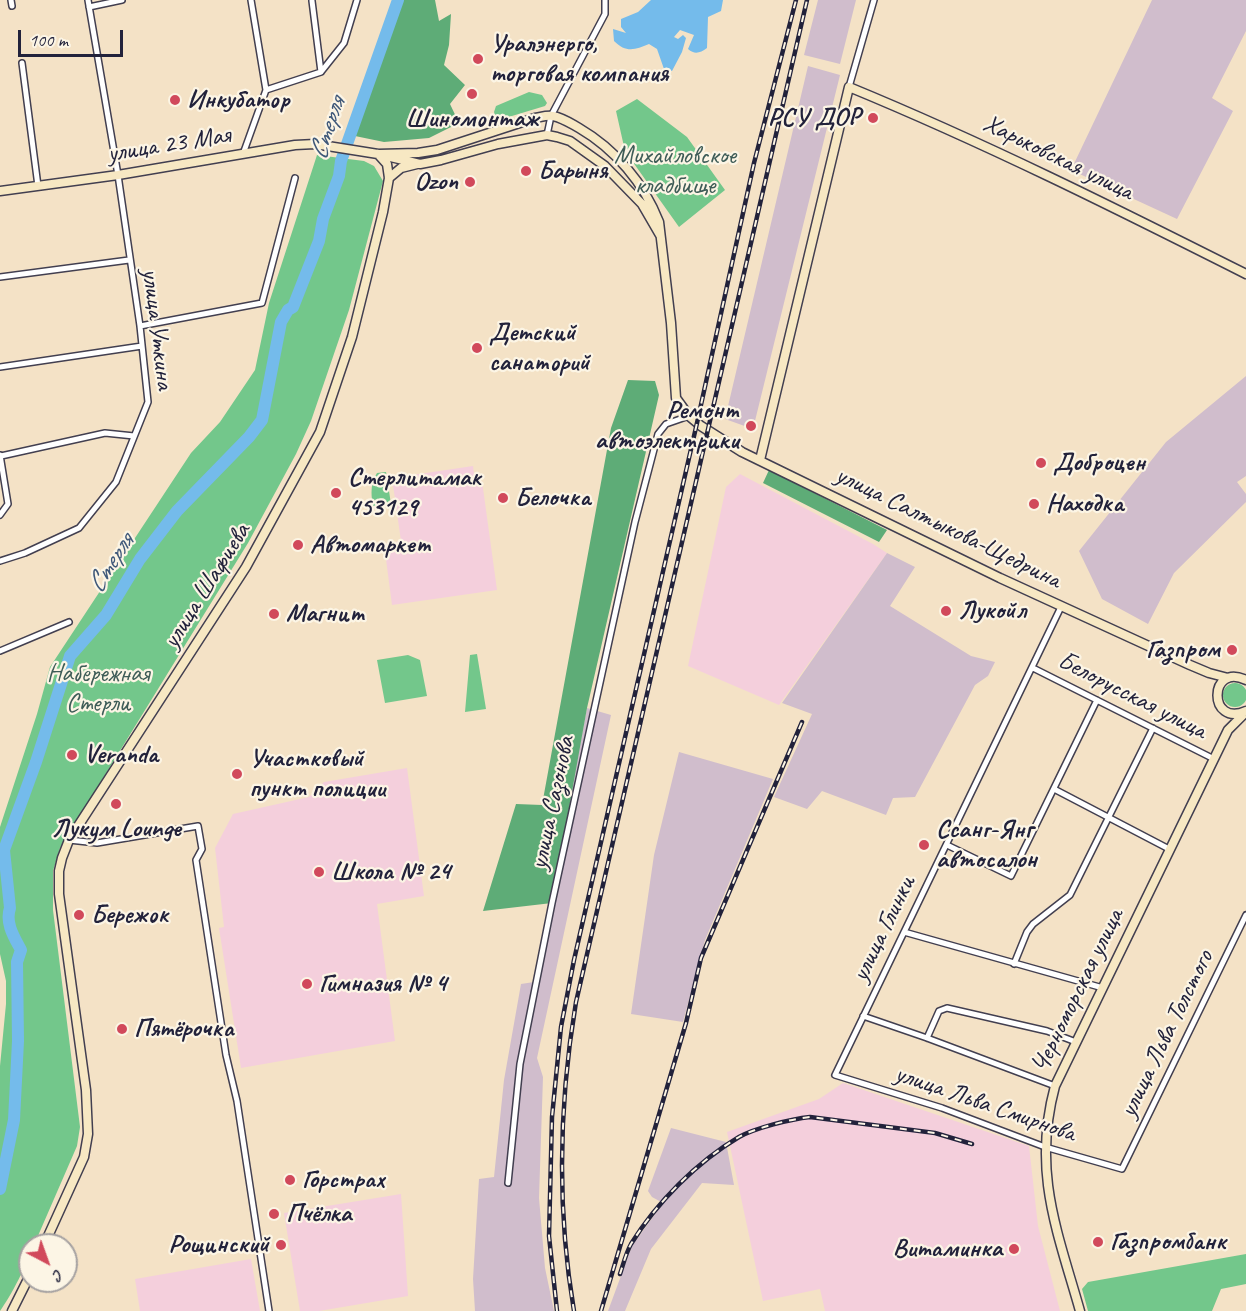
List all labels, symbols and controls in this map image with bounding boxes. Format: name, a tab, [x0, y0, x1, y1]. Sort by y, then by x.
scale bar	[21, 18, 126, 56]
place label: Уралэнерго, торговая компания	[490, 28, 668, 89]
text: 100 m	[29, 29, 68, 51]
marker: Уралэнерго, торговая компания	[471, 52, 485, 66]
place label: Инкубатор	[187, 84, 290, 116]
marker: Шиномонтаж	[465, 87, 479, 101]
marker: Инкубатор	[168, 93, 182, 107]
water label: Стерля	[302, 94, 354, 164]
place label: РСУ ДОР	[768, 102, 861, 134]
place label: Шиномонтаж	[406, 103, 538, 135]
street label: Харьковская улица	[978, 108, 1138, 208]
marker: РСУ ДОР	[866, 111, 880, 125]
street label: улица 23 Мая	[105, 120, 233, 170]
park label: Михайловское кладбище	[614, 140, 736, 201]
place label: Барыня	[538, 155, 608, 187]
marker: Барыня	[519, 164, 533, 178]
place label: Ozon	[415, 166, 458, 198]
marker: Ozon	[463, 175, 477, 189]
street label: улица Уткина	[134, 267, 180, 391]
place label: Детский санаторий	[489, 317, 589, 378]
marker: Детский санаторий	[470, 341, 484, 355]
place label: Ремонт автоэлектрики	[595, 395, 739, 456]
marker: Ремонт автоэлектрики	[744, 419, 758, 433]
place label: Доброцен	[1053, 447, 1145, 479]
marker: Доброцен	[1034, 456, 1048, 470]
street label: улица Салтыкова-Щедрина	[830, 460, 1066, 596]
place label: Стерлитамак 453129	[348, 462, 481, 524]
place label: Белочка	[515, 482, 590, 514]
marker: Стерлитамак 453129	[329, 486, 343, 500]
place label: Находка	[1046, 488, 1123, 520]
marker: Белочка	[496, 491, 510, 505]
marker: Находка	[1027, 497, 1041, 511]
street label: улица Шафиева	[156, 518, 258, 654]
water label: Стерля	[80, 529, 142, 599]
place label: Автомаркет	[310, 529, 431, 561]
marker: Автомаркет	[291, 538, 305, 552]
place label: Лукойл	[958, 595, 1026, 627]
place label: Магнит	[286, 598, 365, 630]
marker: Лукойл	[939, 604, 953, 618]
marker: Магнит	[267, 607, 281, 621]
place label: Газпром	[1146, 634, 1220, 666]
marker: Газпром	[1225, 643, 1239, 657]
street label: Белорусская улица	[1053, 645, 1211, 747]
park label: Набережная Стерли	[47, 658, 149, 720]
street label: улица Сазонова	[524, 734, 582, 872]
place label: Veranda	[84, 739, 158, 771]
place label: Участковый пункт полиции	[249, 743, 385, 804]
marker: Veranda	[65, 748, 79, 762]
marker: Участковый пункт полиции	[230, 767, 244, 781]
marker: Лукум Lounge	[109, 797, 123, 811]
place label: Лукум Lounge	[51, 813, 181, 845]
place label: Ссанг-Янг автосалон	[936, 814, 1037, 876]
marker: Ссанг-Янг автосалон	[917, 838, 931, 852]
place label: Школа № 24	[331, 856, 450, 888]
marker: Школа № 24	[312, 865, 326, 879]
street label: улица Глинки	[845, 871, 923, 987]
place label: Бережок	[91, 899, 168, 931]
street label: Черноморская улица	[1025, 904, 1131, 1078]
marker: Бережок	[72, 908, 86, 922]
street label: улица Льва Толстого	[1113, 945, 1221, 1123]
place label: Гимназия № 4	[319, 968, 447, 1000]
marker: Гимназия № 4	[300, 977, 314, 991]
place label: Пятёрочка	[134, 1013, 234, 1045]
marker: Пятёрочка	[115, 1022, 129, 1036]
street label: улица Льва Смирнова	[891, 1059, 1079, 1149]
place label: Горстрах	[302, 1164, 385, 1196]
marker: Горстрах	[283, 1173, 297, 1187]
place label: Пчёлка	[286, 1198, 351, 1230]
marker: Пчёлка	[267, 1207, 281, 1221]
place label: Газпромбанк	[1110, 1226, 1226, 1258]
place label: Рощинский	[168, 1229, 269, 1261]
north arrow	[18, 1233, 78, 1293]
place label: Витаминка	[893, 1233, 1002, 1265]
marker: Газпромбанк	[1091, 1235, 1105, 1249]
marker: Рощинский	[274, 1238, 288, 1252]
marker: Витаминка	[1007, 1242, 1021, 1256]
text: С	[49, 1265, 68, 1285]

